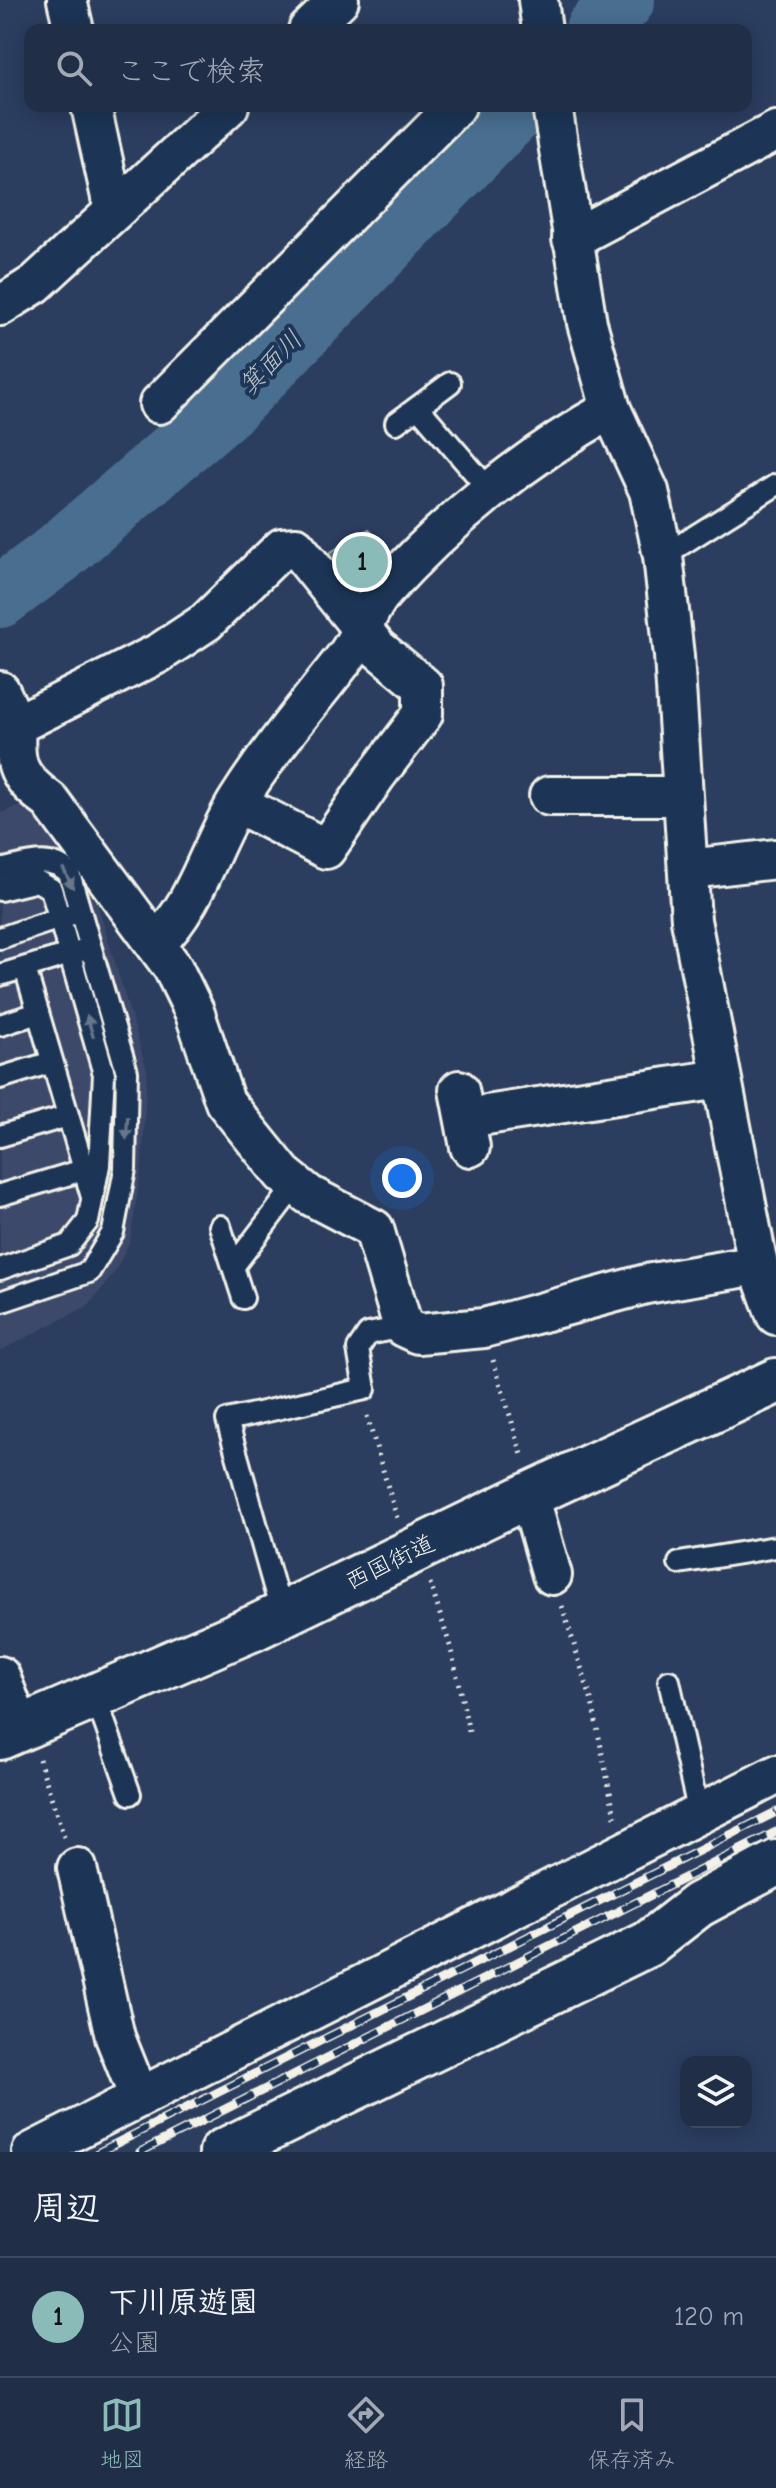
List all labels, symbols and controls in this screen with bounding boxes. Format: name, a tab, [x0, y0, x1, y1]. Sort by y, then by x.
search box	[24, 24, 752, 112]
icon: search	[52, 46, 96, 90]
text: ここで検索	[116, 54, 266, 89]
water label: 箕面川	[233, 325, 309, 401]
pin: 1	[336, 532, 388, 592]
one-way arrow	[61, 867, 75, 890]
one-way arrow	[84, 1013, 96, 1038]
one-way arrow	[121, 1116, 134, 1142]
your location	[382, 1158, 422, 1198]
street label: 西国街道	[341, 1528, 439, 1596]
map controls	[680, 2056, 752, 2128]
button: layers	[680, 2056, 752, 2128]
text: 周辺	[32, 2188, 100, 2228]
text: 下川原遊園	[108, 2285, 258, 2320]
text: 1	[53, 2302, 63, 2332]
text: 120 m	[674, 2302, 744, 2332]
text: 公園	[108, 2328, 160, 2358]
tab: 地図	[100, 2393, 144, 2473]
tab: 経路	[344, 2393, 388, 2473]
tab: 保存済み	[588, 2393, 676, 2473]

